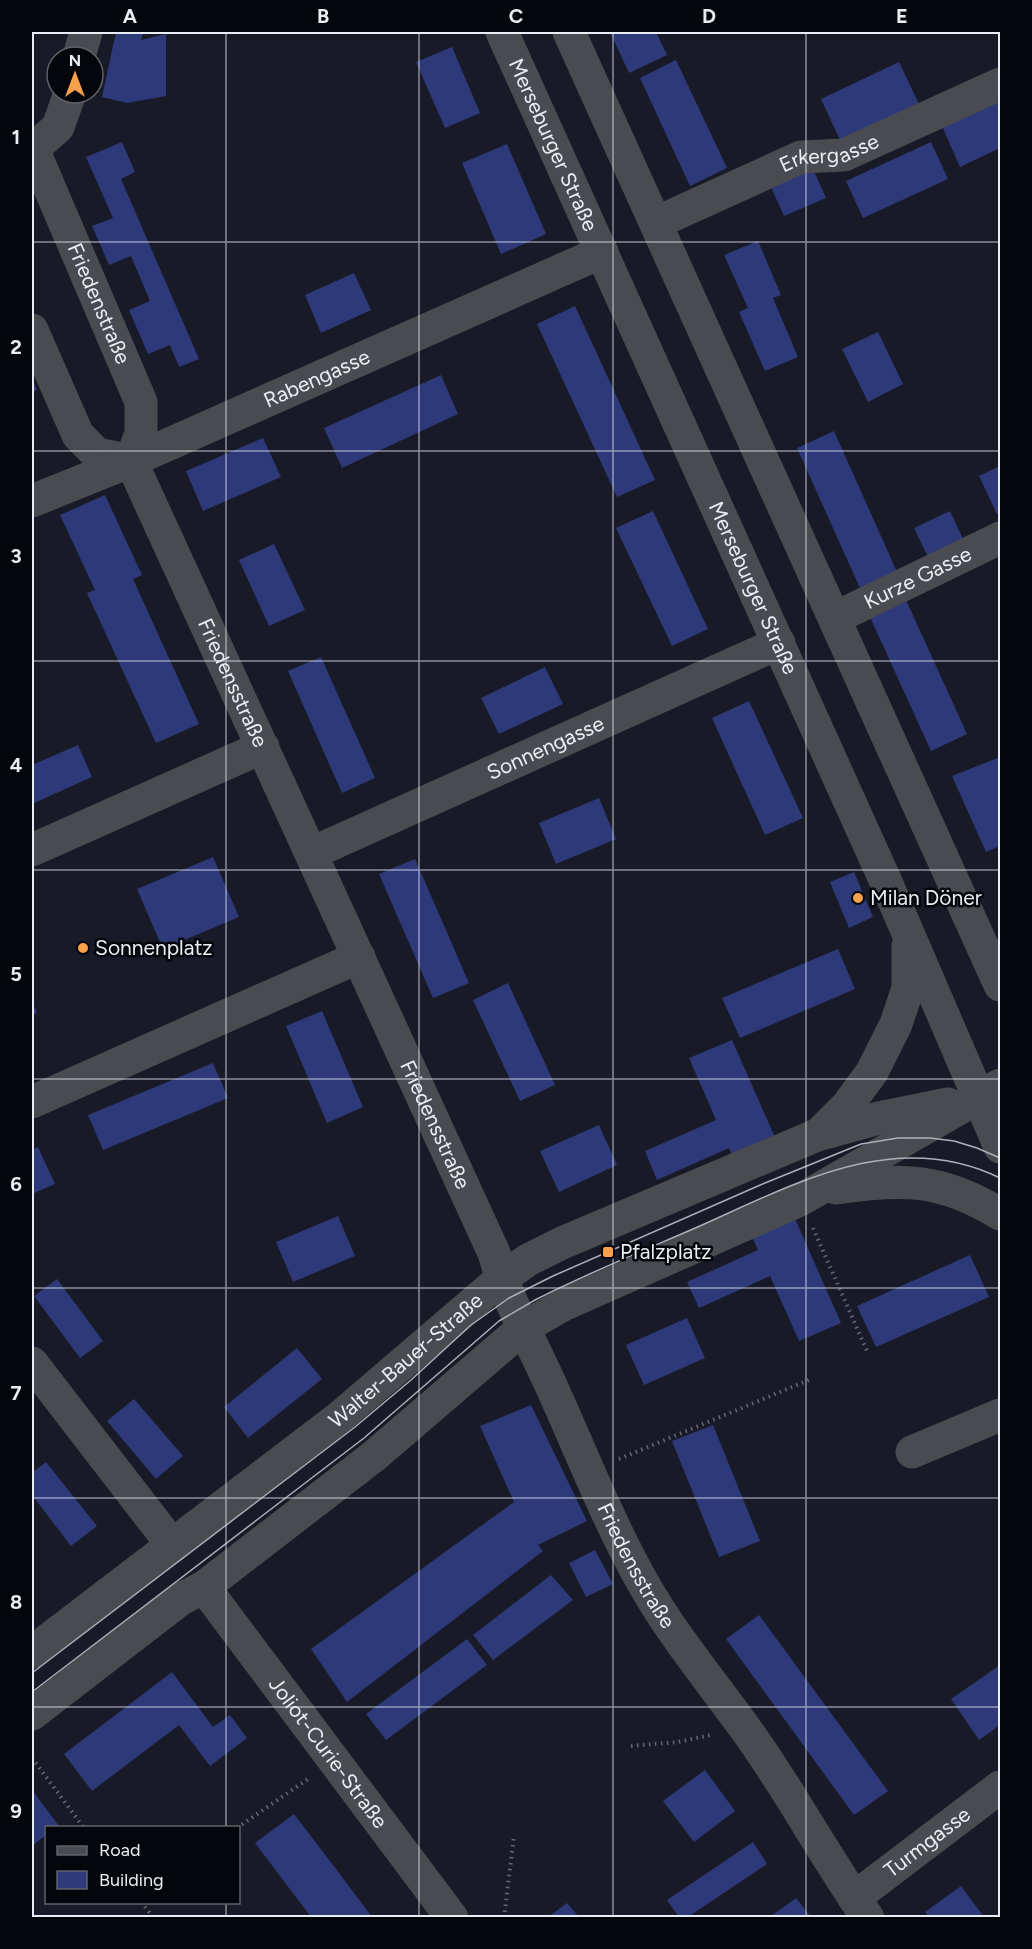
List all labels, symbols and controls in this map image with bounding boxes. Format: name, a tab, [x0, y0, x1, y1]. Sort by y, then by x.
text: A	[123, 4, 138, 28]
text: B	[317, 4, 329, 28]
text: C	[509, 4, 523, 28]
text: D	[702, 4, 716, 28]
text: E	[896, 4, 908, 28]
north arrow	[45, 45, 105, 105]
text: N	[69, 51, 81, 70]
street label: Merseburger Straße	[504, 55, 603, 235]
text: 1	[12, 125, 20, 149]
street label: Erkergasse	[775, 128, 882, 177]
street label: Friedenstraße	[63, 239, 136, 368]
text: 2	[10, 335, 22, 359]
street label: Rabengasse	[260, 344, 373, 413]
street label: Merseburger Straße	[704, 497, 803, 678]
street label: Kurze Gasse	[860, 541, 975, 614]
text: 3	[10, 544, 22, 568]
street label: Friedensstraße	[193, 614, 273, 751]
street label: Sonnengasse	[483, 710, 608, 785]
text: 4	[10, 753, 23, 777]
place label: Milan Döner	[870, 885, 982, 910]
marker: Milan Döner	[851, 891, 865, 905]
place label: Sonnenplatz	[95, 935, 213, 960]
marker: Sonnenplatz	[76, 941, 90, 955]
text: 5	[10, 962, 22, 986]
street label: Friedensstraße	[395, 1056, 476, 1193]
text: 6	[10, 1172, 22, 1196]
place label: Pfalzplatz	[620, 1239, 711, 1264]
marker: Pfalzplatz	[601, 1245, 615, 1259]
street label: Walter-Bauer-Straße	[324, 1287, 487, 1433]
text: 7	[10, 1381, 22, 1405]
street label: Friedensstraße	[593, 1499, 681, 1633]
text: 8	[10, 1590, 22, 1614]
street label: Joliot-Curie-Straße	[264, 1672, 393, 1833]
text: 9	[10, 1799, 22, 1823]
street label: Turmgasse	[879, 1801, 975, 1883]
legend	[45, 1826, 240, 1904]
text: Road	[99, 1839, 140, 1861]
text: Building	[99, 1869, 164, 1891]

